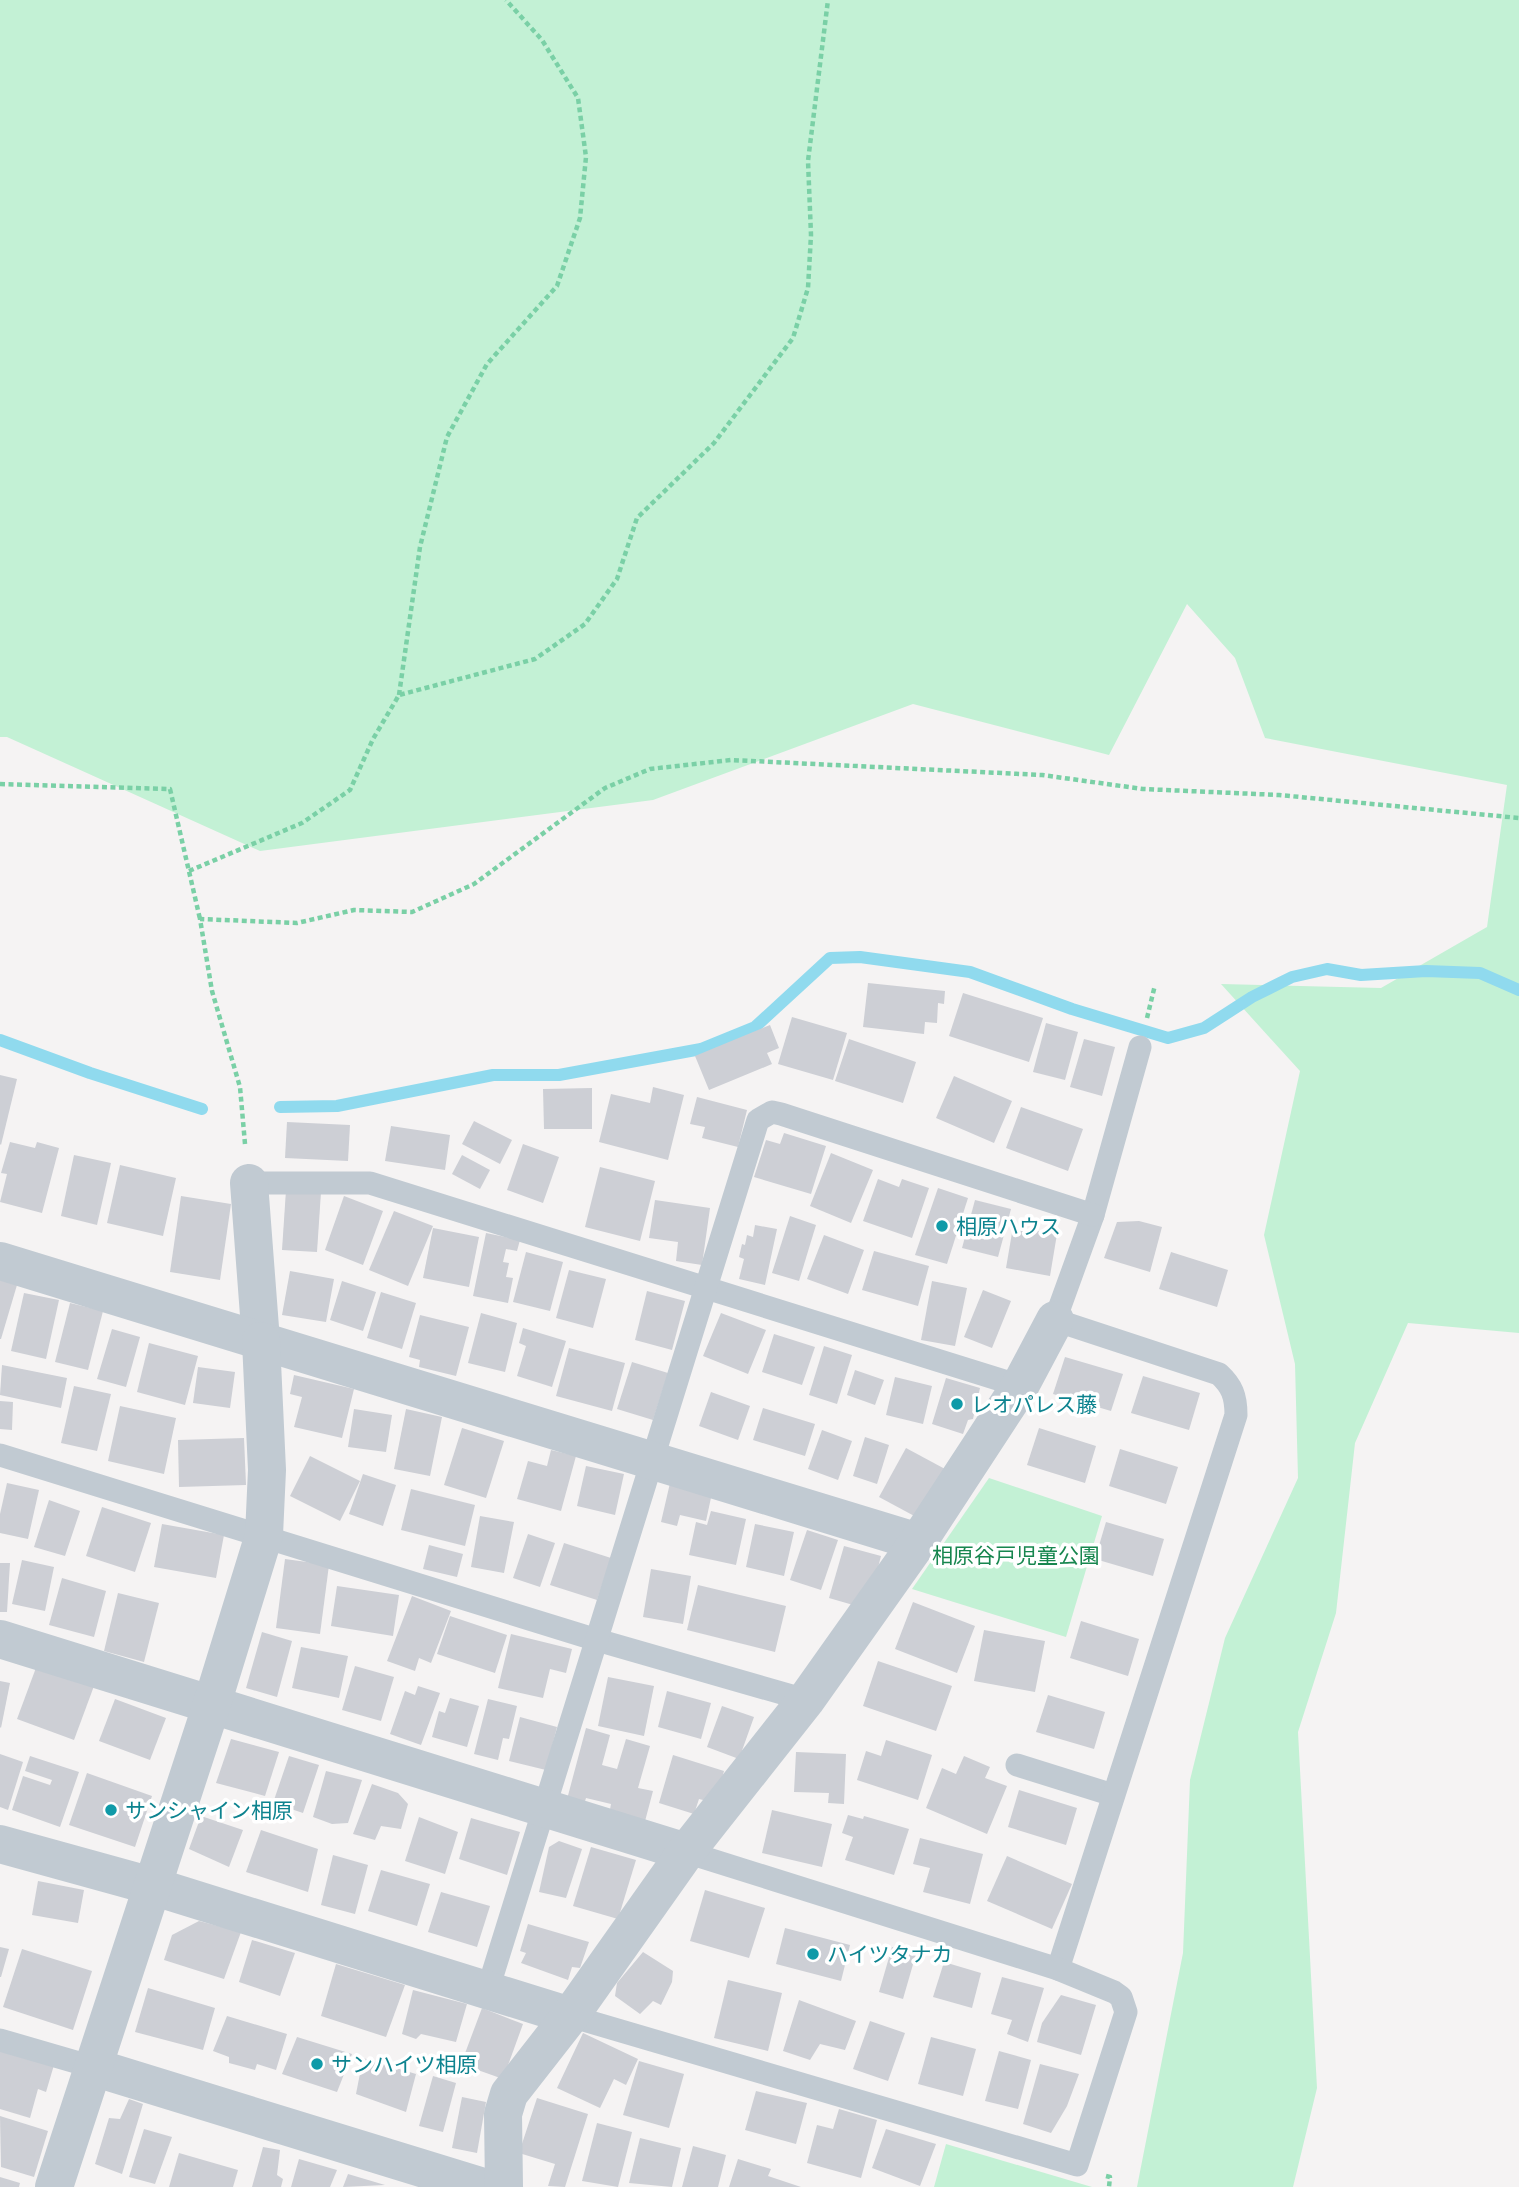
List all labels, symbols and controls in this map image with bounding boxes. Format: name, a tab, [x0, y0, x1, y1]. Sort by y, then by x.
place label: 相原ハウス	[956, 1212, 1061, 1240]
marker: 相原ハウス	[934, 1218, 950, 1234]
place label: レオパレス藤	[971, 1390, 1097, 1418]
marker: レオパレス藤	[949, 1396, 965, 1412]
park label: 相原谷戸児童公園	[932, 1541, 1100, 1569]
place label: サンシャイン相原	[125, 1796, 293, 1824]
marker: サンシャイン相原	[103, 1802, 119, 1818]
place label: ハイツタナカ	[827, 1940, 953, 1968]
marker: ハイツタナカ	[805, 1946, 821, 1962]
place label: サンハイツ相原	[331, 2050, 478, 2078]
marker: サンハイツ相原	[309, 2056, 325, 2072]

